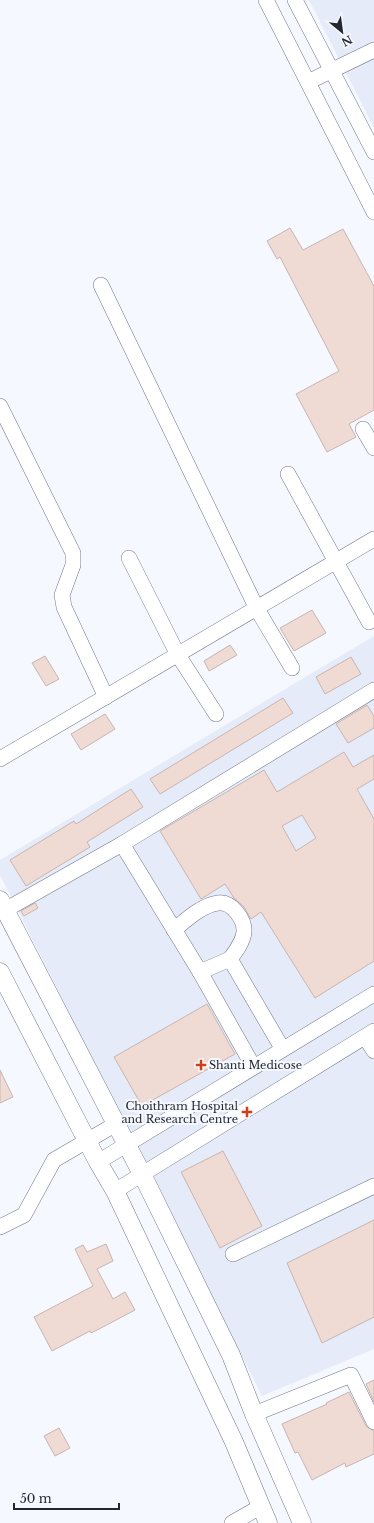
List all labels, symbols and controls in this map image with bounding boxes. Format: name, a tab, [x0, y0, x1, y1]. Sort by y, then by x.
north arrow	[322, 12, 362, 52]
text: N	[338, 32, 355, 50]
place label: Shanti Medicose	[209, 1058, 302, 1072]
marker: Shanti Medicose	[196, 1060, 206, 1070]
place label: Choithram Hospital and Research Centre	[121, 1099, 238, 1126]
marker: Choithram Hospital and Research Centre	[241, 1106, 253, 1118]
scale bar	[14, 1485, 119, 1511]
text: 50 m	[20, 1491, 52, 1506]

